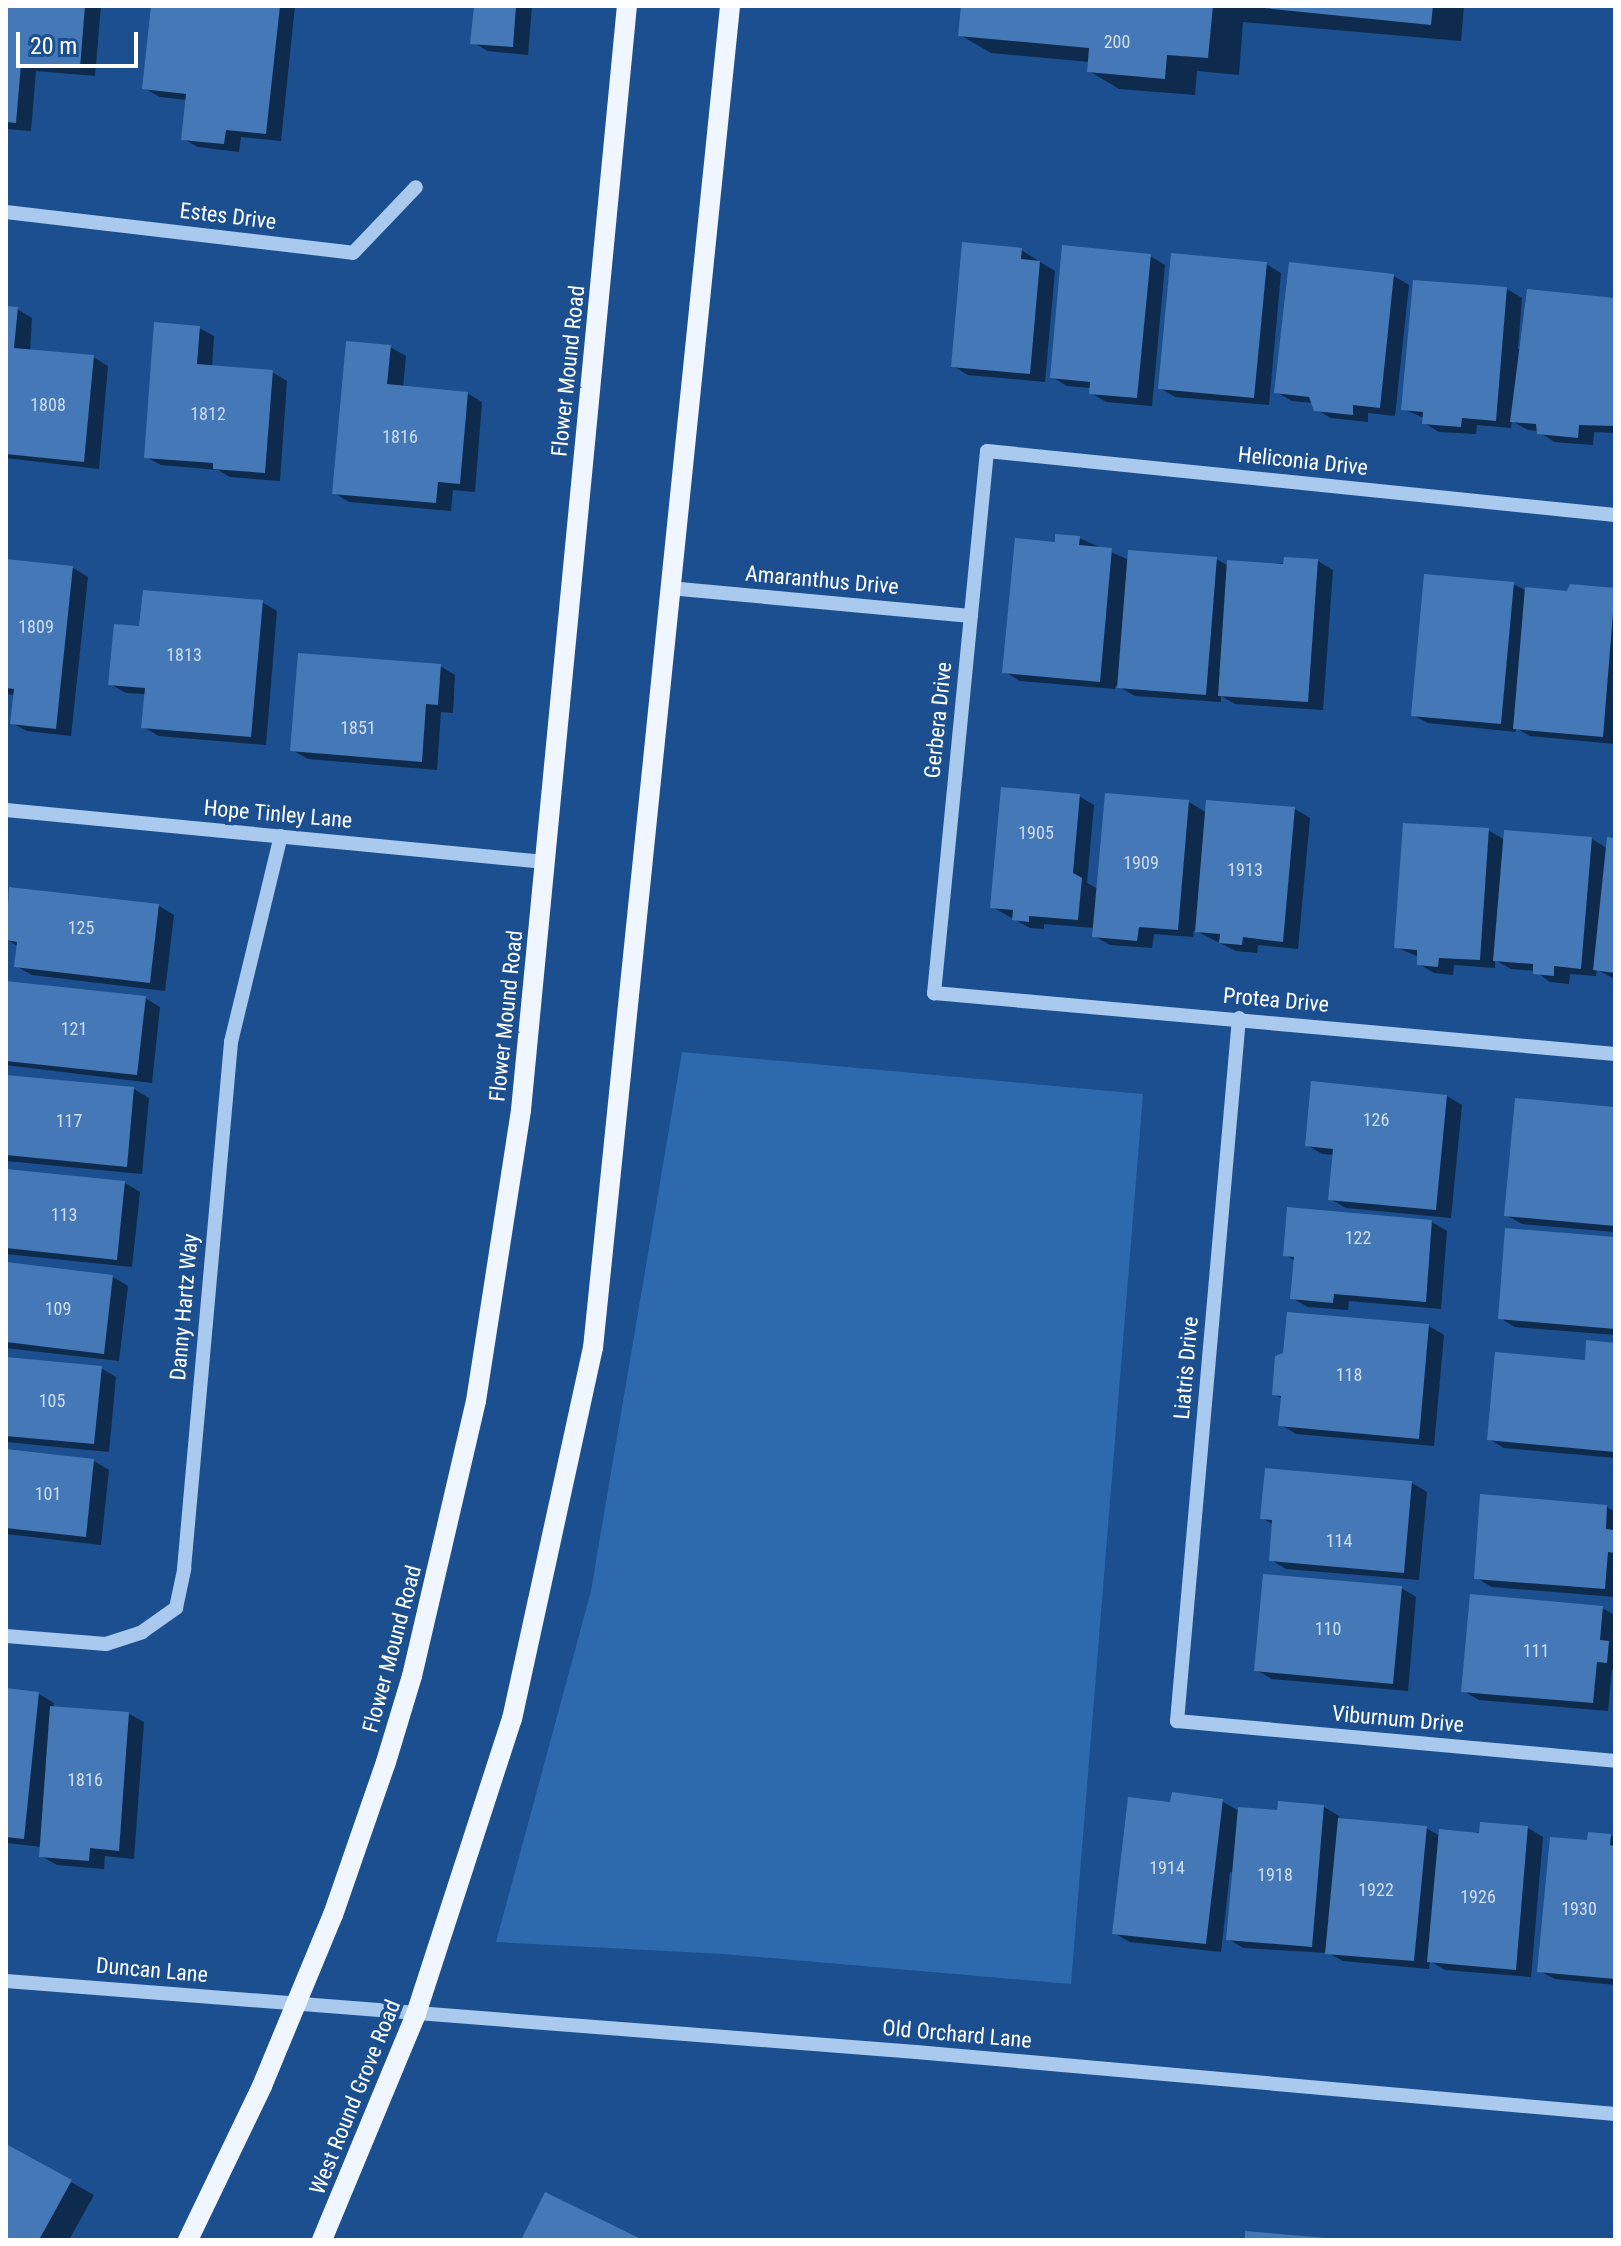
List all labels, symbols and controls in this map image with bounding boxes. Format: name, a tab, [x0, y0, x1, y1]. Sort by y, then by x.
scale bar	[20, 16, 142, 66]
house number: 200	[1104, 31, 1130, 53]
text: 20 m	[30, 32, 77, 60]
street label: Estes Drive	[178, 197, 278, 235]
street label: Flower Mound Road	[546, 284, 590, 458]
house number: 1808	[30, 394, 66, 416]
house number: 1812	[190, 403, 226, 425]
house number: 1816	[382, 426, 418, 448]
street label: Heliconia Drive	[1237, 441, 1369, 481]
street label: Amaranthus Drive	[744, 560, 900, 600]
house number: 1809	[18, 616, 54, 638]
house number: 1813	[166, 644, 202, 666]
street label: Gerbera Drive	[919, 660, 957, 780]
house number: 1851	[340, 717, 376, 739]
street label: Hope Tinley Lane	[202, 794, 354, 834]
house number: 1905	[1018, 822, 1054, 844]
house number: 1909	[1123, 852, 1159, 874]
house number: 1913	[1227, 859, 1263, 881]
house number: 125	[68, 917, 94, 939]
street label: Flower Mound Road	[484, 929, 528, 1103]
street label: Protea Drive	[1222, 982, 1330, 1018]
house number: 121	[61, 1018, 87, 1040]
house number: 126	[1363, 1109, 1389, 1131]
house number: 117	[56, 1110, 82, 1132]
house number: 113	[51, 1204, 77, 1226]
house number: 122	[1345, 1227, 1371, 1249]
street label: Danny Hartz Way	[164, 1233, 204, 1381]
house number: 109	[45, 1298, 71, 1320]
street label: Liatris Drive	[1168, 1315, 1204, 1421]
house number: 118	[1336, 1364, 1362, 1386]
house number: 105	[39, 1390, 65, 1412]
house number: 101	[35, 1483, 61, 1505]
house number: 114	[1326, 1530, 1352, 1552]
street label: Flower Mound Road	[357, 1562, 427, 1736]
house number: 110	[1315, 1618, 1341, 1640]
house number: 111	[1523, 1640, 1549, 1662]
street label: Viburnum Drive	[1331, 1700, 1465, 1738]
house number: 1816	[67, 1769, 103, 1791]
house number: 1914	[1149, 1857, 1185, 1879]
house number: 1918	[1257, 1864, 1293, 1886]
house number: 1922	[1358, 1879, 1394, 1901]
house number: 1926	[1460, 1886, 1496, 1908]
house number: 1930	[1561, 1898, 1597, 1920]
street label: Duncan Lane	[95, 1952, 209, 1988]
street label: West Round Grove Road	[304, 1996, 406, 2198]
street label: Old Orchard Lane	[881, 2014, 1033, 2054]

